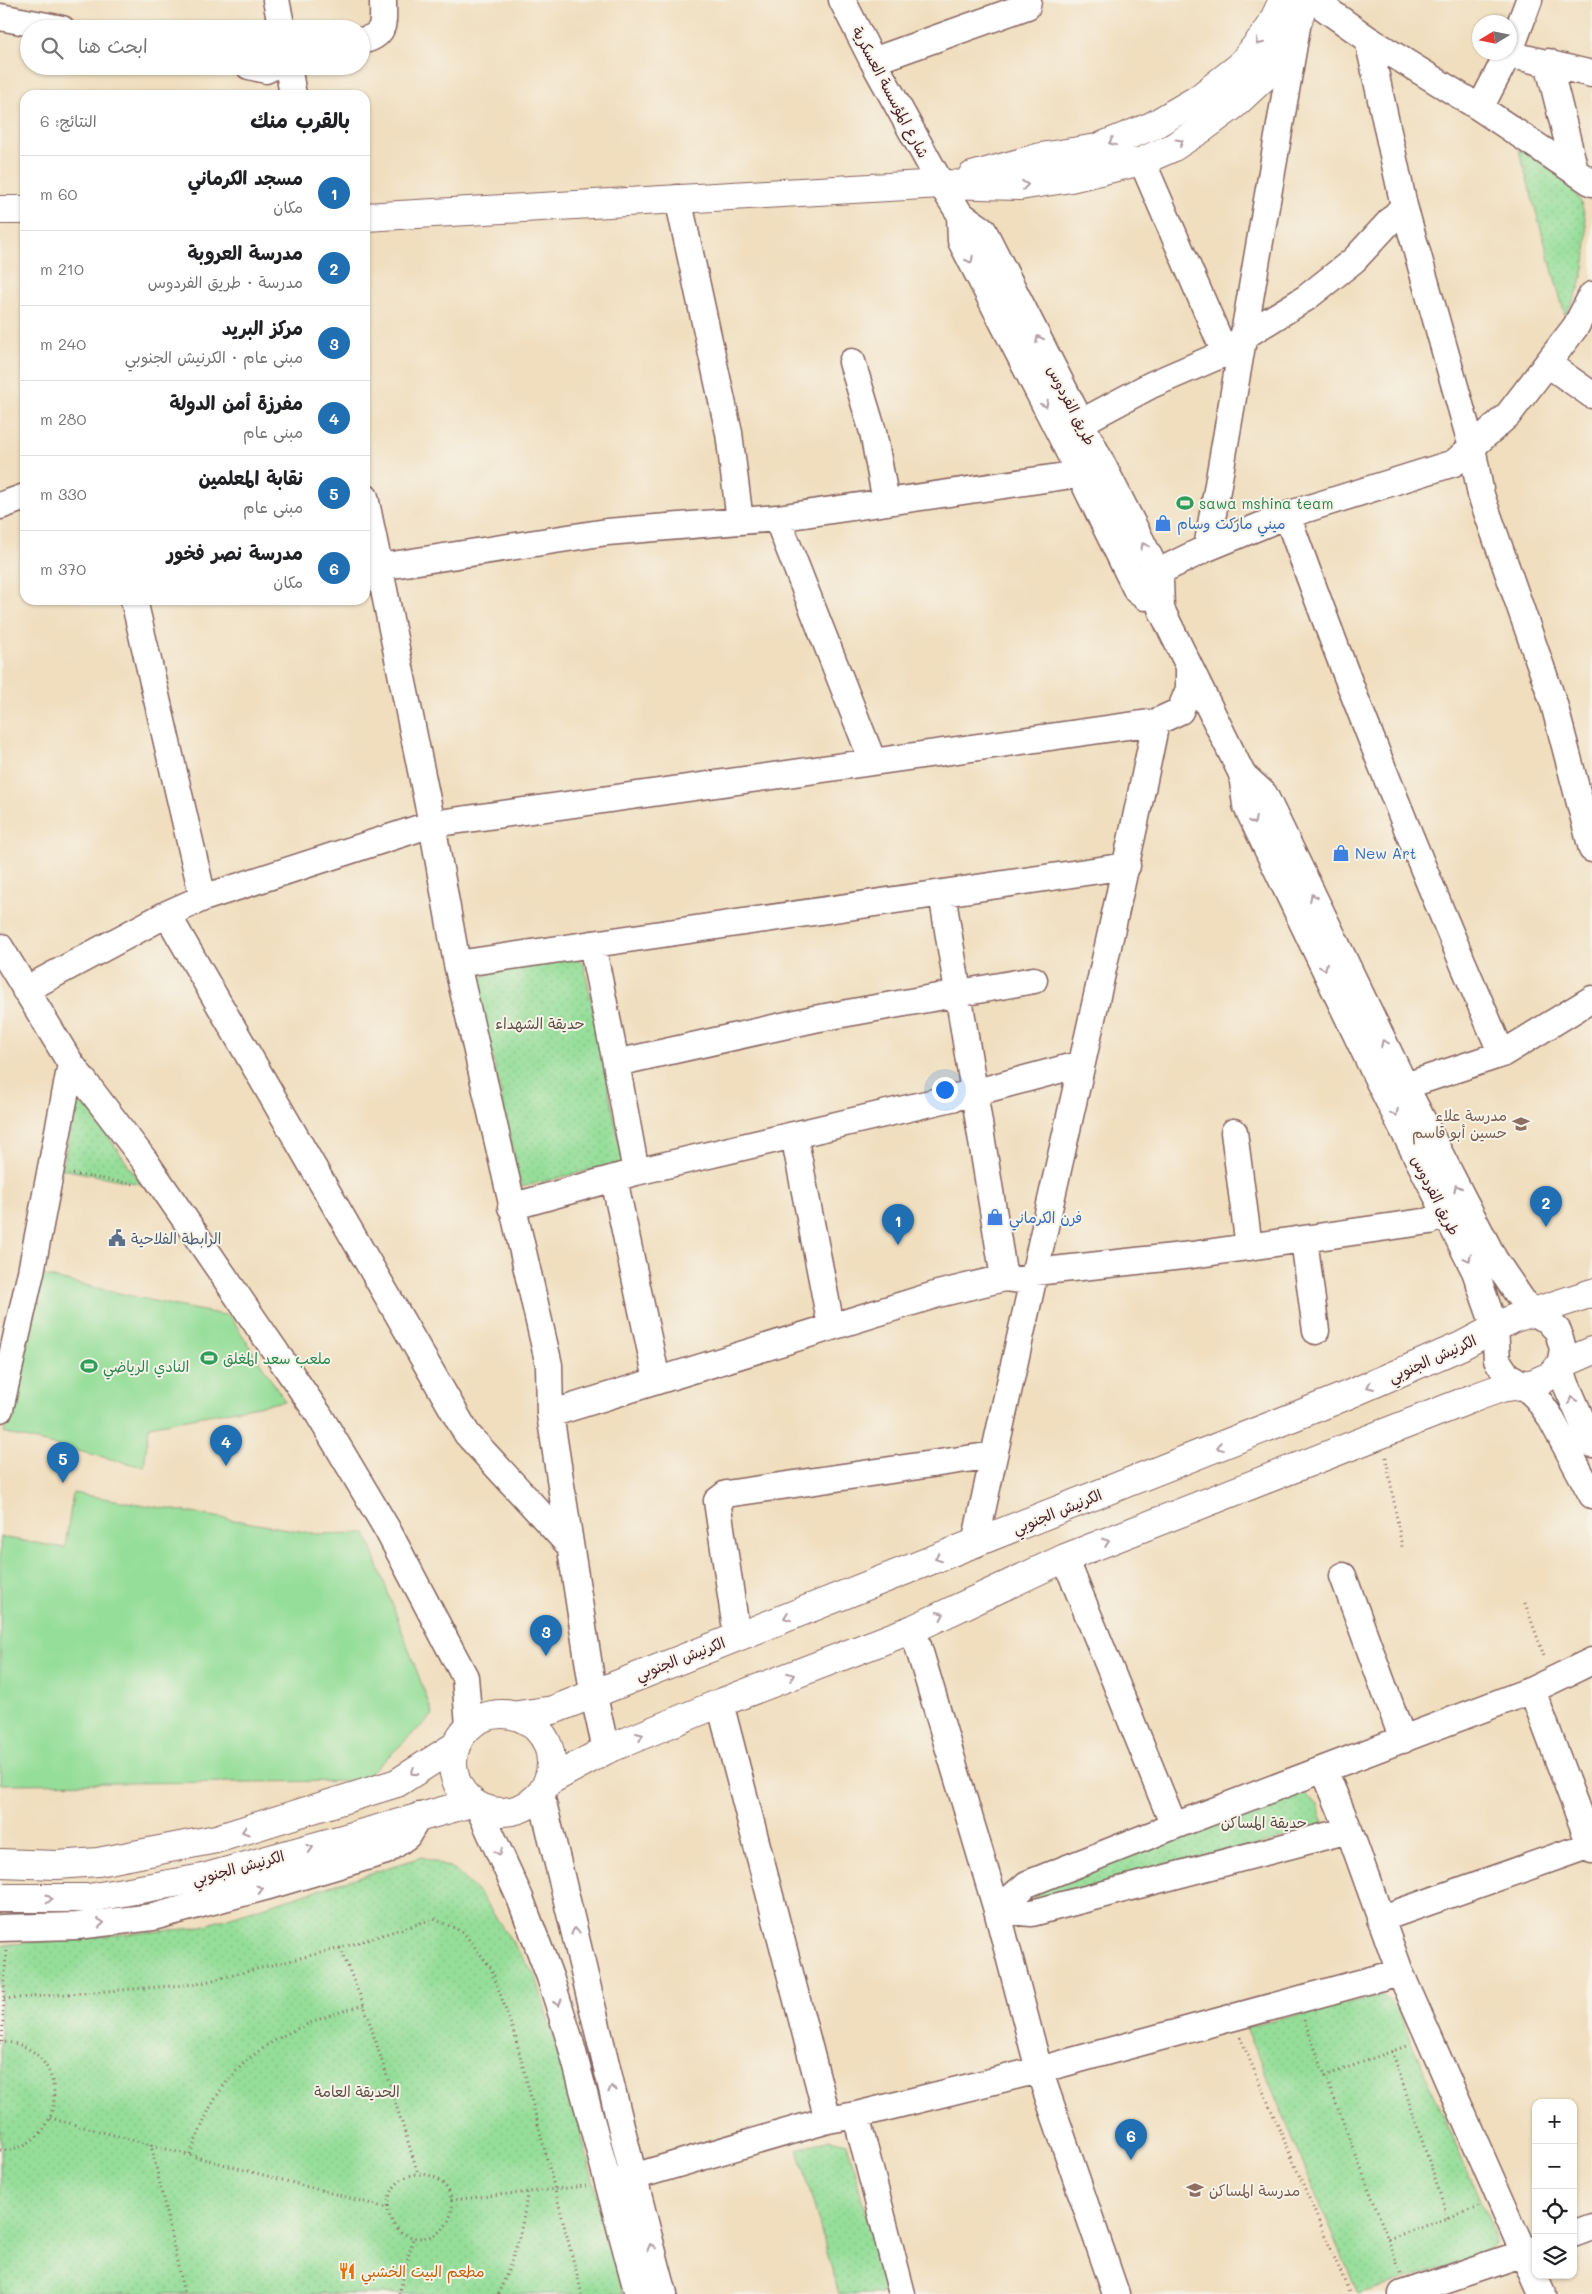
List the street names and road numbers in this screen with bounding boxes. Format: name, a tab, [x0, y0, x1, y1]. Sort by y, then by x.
street label: شارع المؤسسة العسكرية	[847, 23, 934, 162]
street label: طريق الفردوس	[1042, 361, 1101, 449]
street label: طريق الفردوس	[1406, 1151, 1465, 1239]
street label: الكرنيش الجنوبي	[1385, 1330, 1481, 1390]
street label: الكرنيش الجنوبي	[1009, 1484, 1106, 1542]
street label: الكرنيش الجنوبي	[632, 1632, 729, 1688]
street label: الكرنيش الجنوبي	[190, 1845, 287, 1893]

